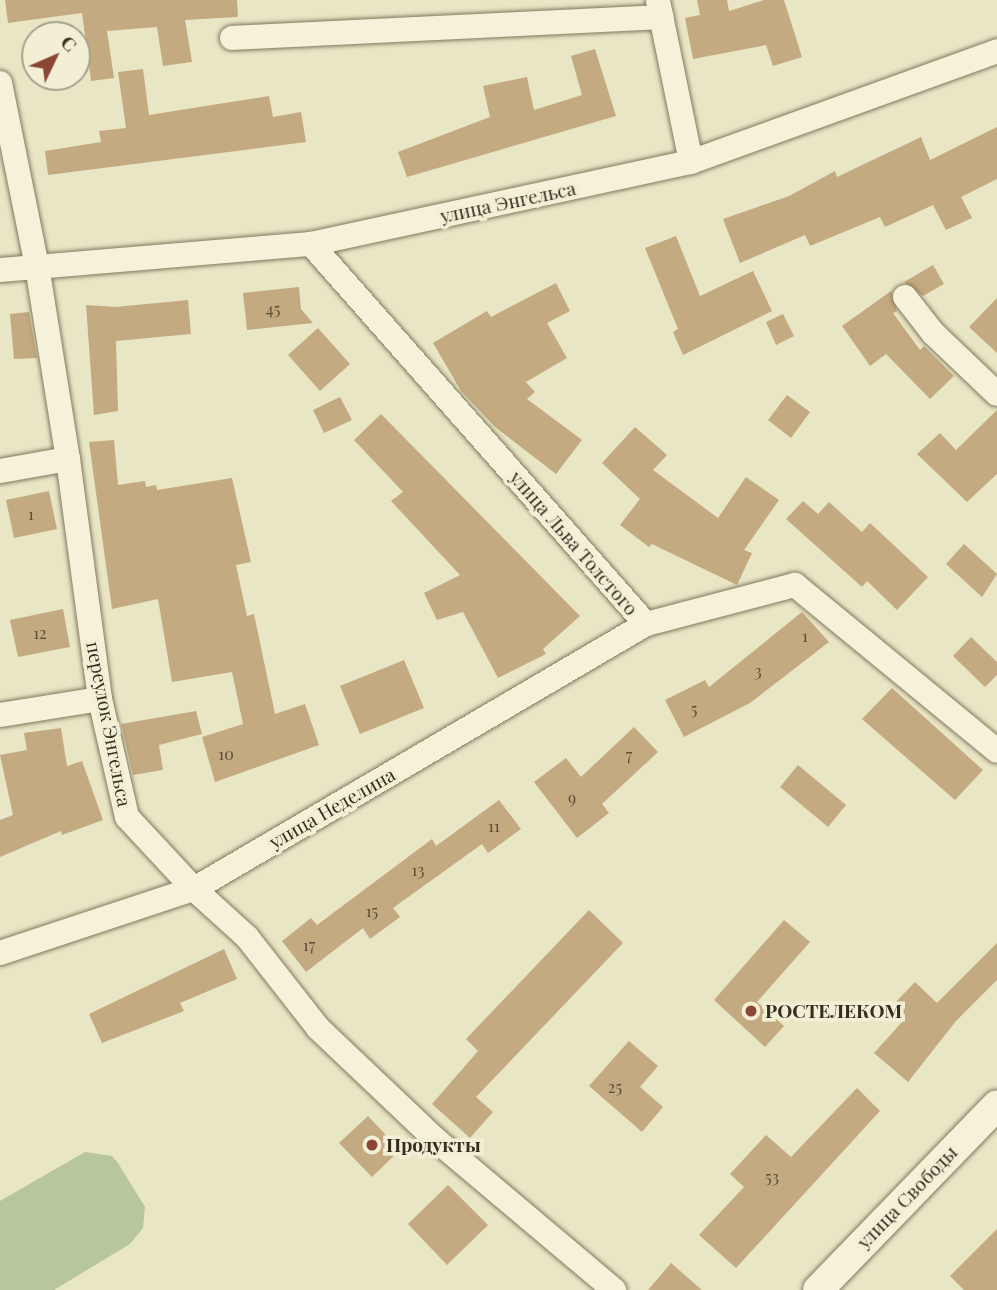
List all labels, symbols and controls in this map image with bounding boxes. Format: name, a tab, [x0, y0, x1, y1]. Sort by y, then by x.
north arrow	[21, 21, 91, 91]
text: С	[56, 29, 84, 57]
street label: улица Энгельса	[438, 176, 578, 228]
house number: 45	[266, 299, 280, 319]
street label: улица Льва Толстого	[505, 466, 643, 620]
house number: 1	[28, 504, 34, 524]
house number: 12	[33, 623, 47, 643]
house number: 1	[802, 626, 808, 646]
street label: переулок Энгельса	[82, 639, 136, 809]
house number: 3	[754, 661, 762, 681]
house number: 5	[691, 699, 697, 719]
house number: 10	[218, 744, 234, 764]
house number: 7	[626, 745, 632, 765]
street label: улица Неделина	[265, 763, 399, 853]
house number: 9	[568, 788, 576, 808]
house number: 11	[488, 816, 500, 836]
house number: 13	[412, 860, 424, 880]
house number: 15	[366, 901, 378, 921]
house number: 17	[303, 935, 315, 955]
place label: РОСТЕЛЕКОМ	[765, 1000, 902, 1022]
marker: РОСТЕЛЕКОМ	[743, 1003, 759, 1019]
house number: 25	[608, 1077, 622, 1097]
place label: Продукты	[386, 1134, 481, 1156]
marker: Продукты	[364, 1137, 380, 1153]
street label: улица Свободы	[852, 1141, 962, 1253]
house number: 53	[765, 1167, 779, 1187]

